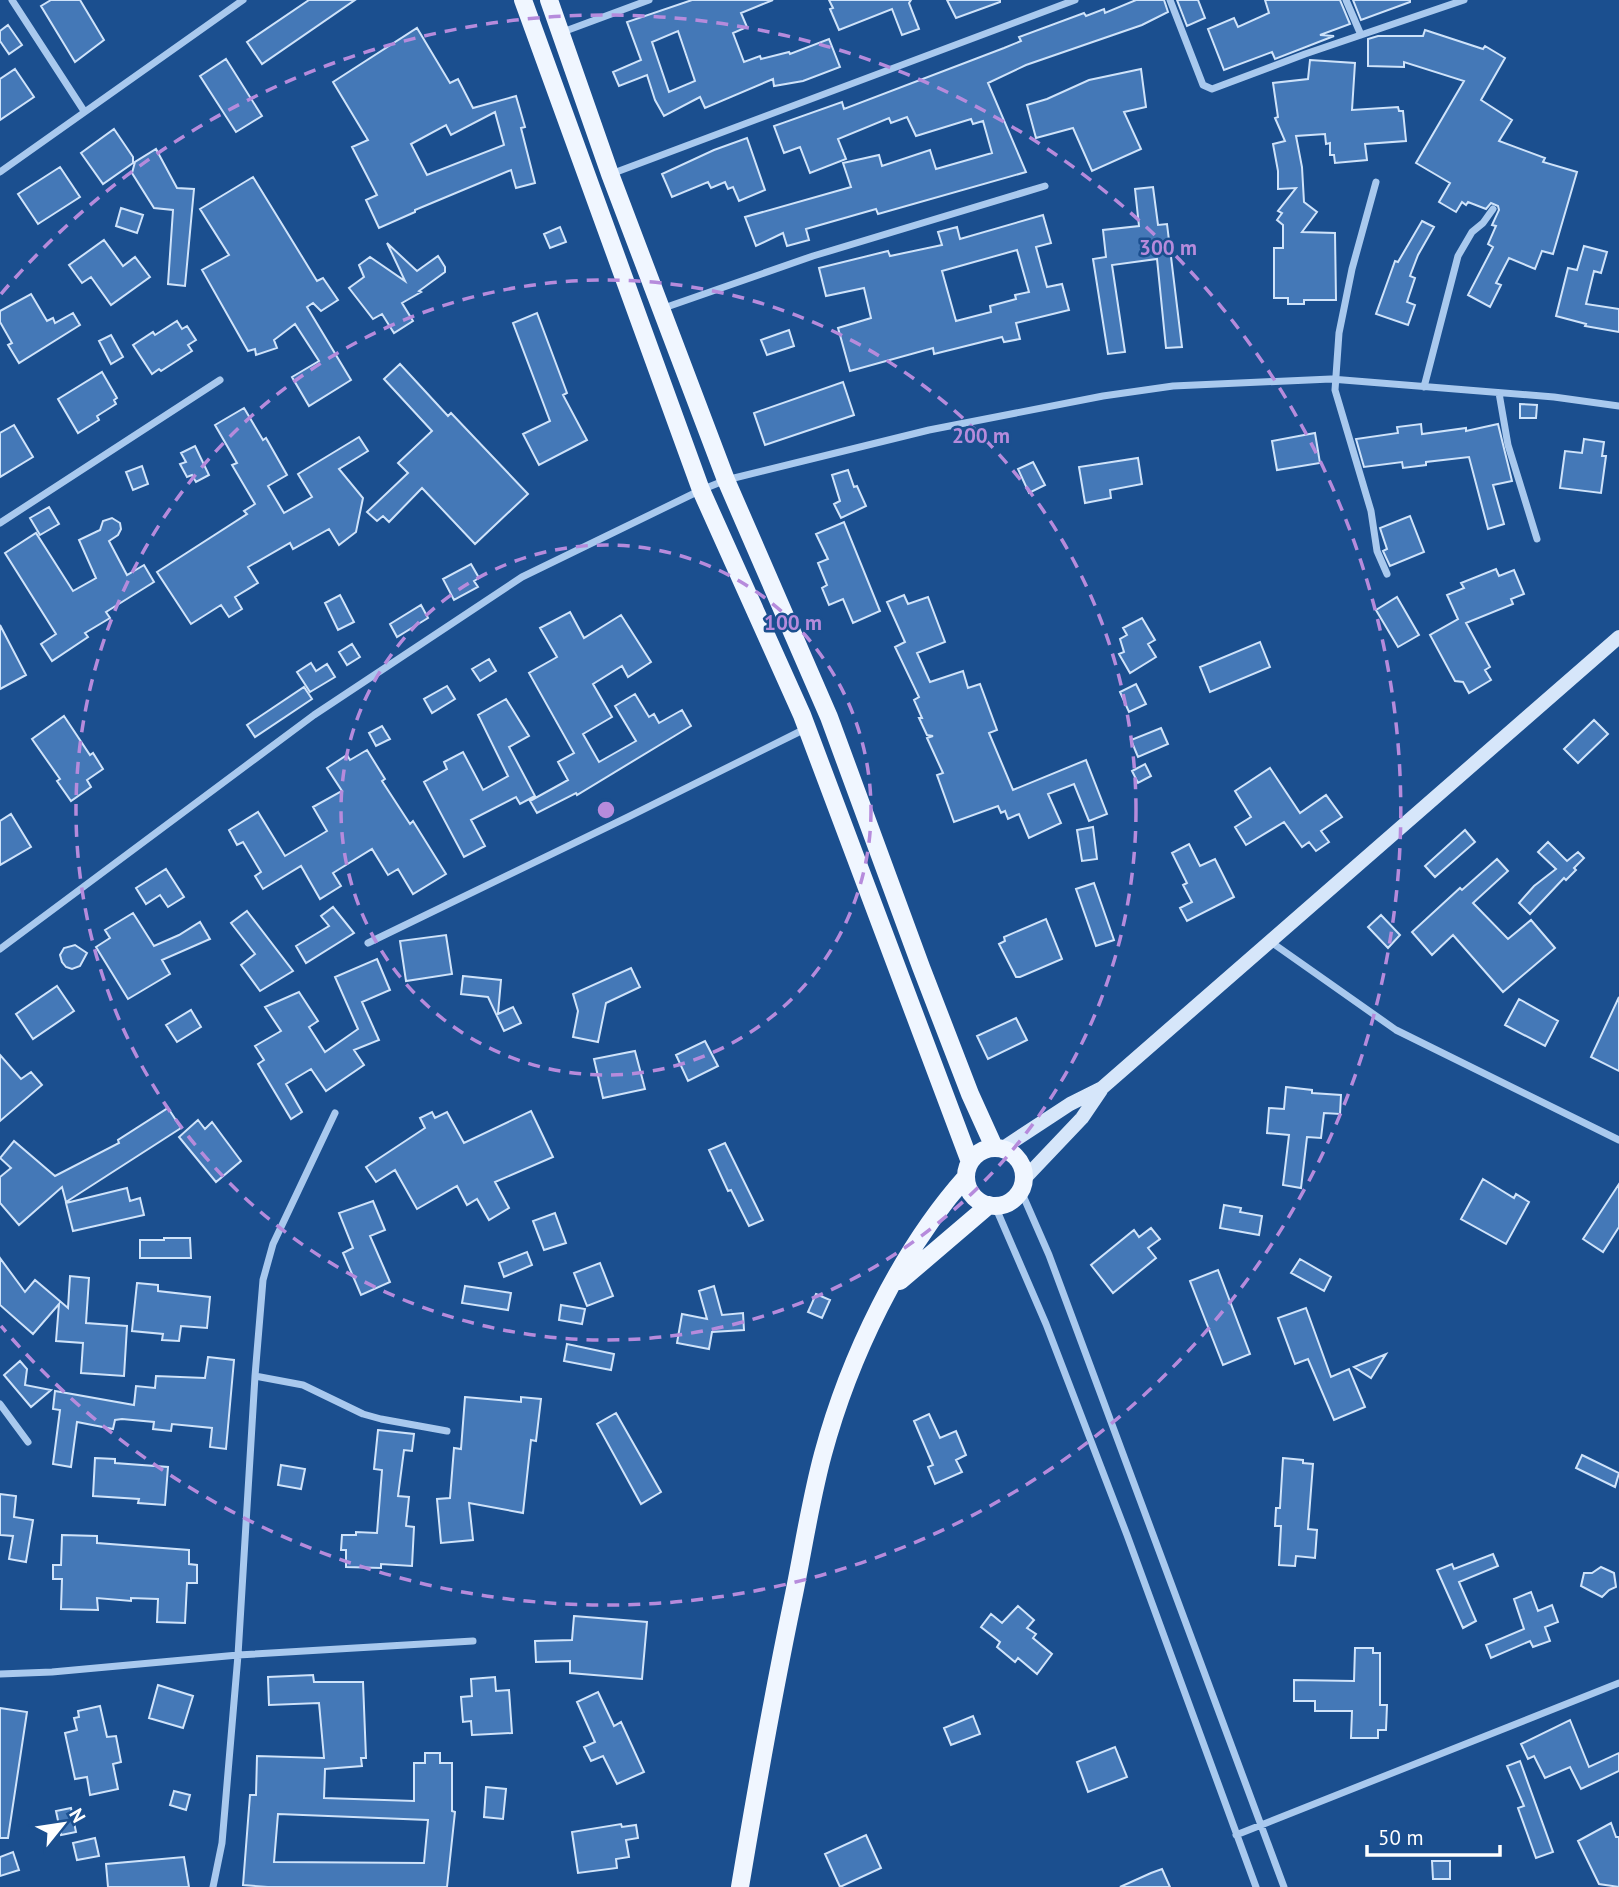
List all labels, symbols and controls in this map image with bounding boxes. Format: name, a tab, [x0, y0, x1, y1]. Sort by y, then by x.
text: 300 m	[1139, 234, 1197, 261]
text: 200 m	[952, 422, 1010, 449]
text: 100 m	[764, 609, 822, 636]
centre of rings	[594, 798, 618, 822]
north arrow	[28, 1789, 98, 1859]
text: N	[64, 1804, 91, 1827]
scale bar	[1367, 1814, 1500, 1858]
text: 50 m	[1378, 1824, 1424, 1851]

